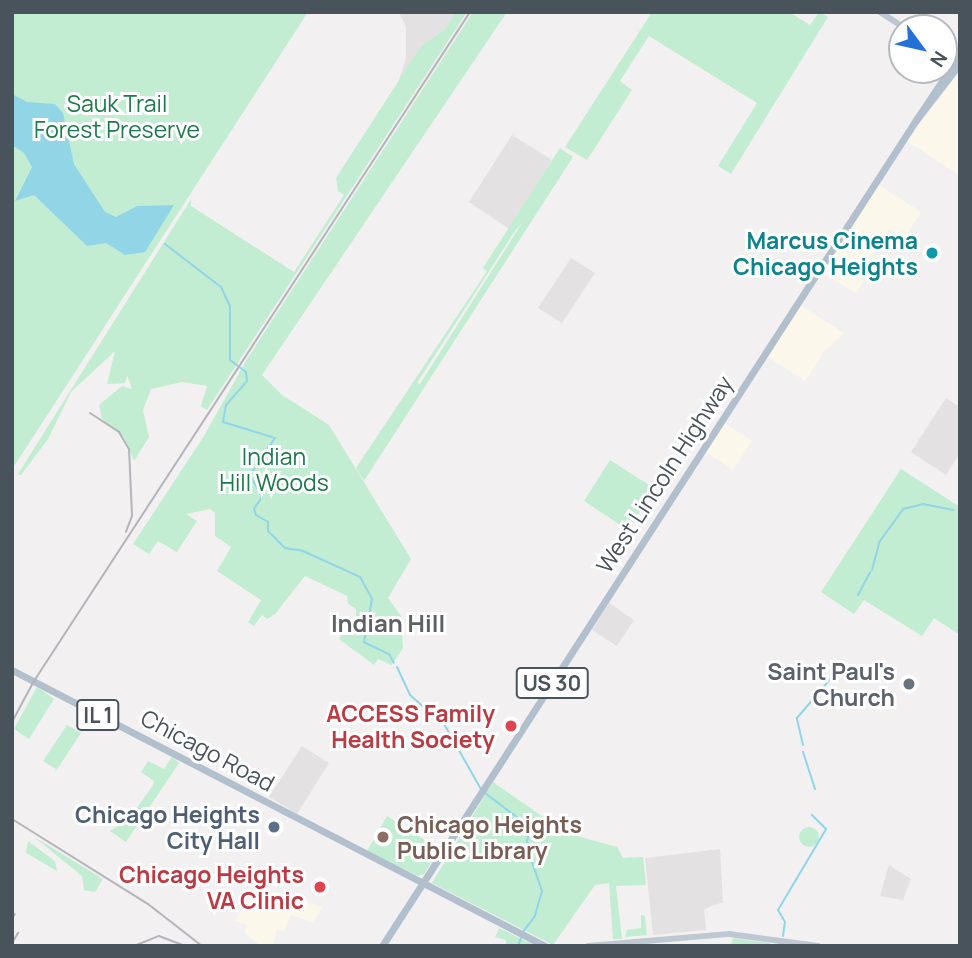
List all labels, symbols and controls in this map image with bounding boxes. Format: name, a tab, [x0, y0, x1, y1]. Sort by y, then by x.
north arrow	[888, 14, 958, 84]
text: N	[924, 47, 954, 72]
park label: Sauk Trail Forest Preserve	[34, 89, 200, 143]
place label: Marcus Cinema Chicago Heights	[733, 226, 918, 280]
marker: Marcus Cinema Chicago Heights	[924, 245, 940, 261]
street label: West Lincoln Highway	[590, 370, 738, 578]
park label: Indian Hill Woods	[219, 442, 329, 496]
district label: Indian Hill	[331, 609, 445, 637]
place label: Saint Paul's Church	[767, 657, 895, 711]
road number: US 30	[515, 666, 589, 700]
marker: Saint Paul's Church	[901, 676, 917, 692]
road number: IL 1	[75, 698, 121, 732]
place label: ACCESS Family Health Society	[326, 699, 495, 753]
street label: Chicago Road	[137, 703, 279, 797]
marker: ACCESS Family Health Society	[501, 716, 521, 736]
place label: Chicago Heights City Hall	[75, 800, 260, 854]
place label: Chicago Heights Public Library	[397, 810, 582, 864]
marker: Chicago Heights City Hall	[266, 819, 282, 835]
marker: Chicago Heights Public Library	[375, 829, 391, 845]
place label: Chicago Heights VA Clinic	[119, 860, 304, 914]
marker: Chicago Heights VA Clinic	[310, 877, 330, 897]

